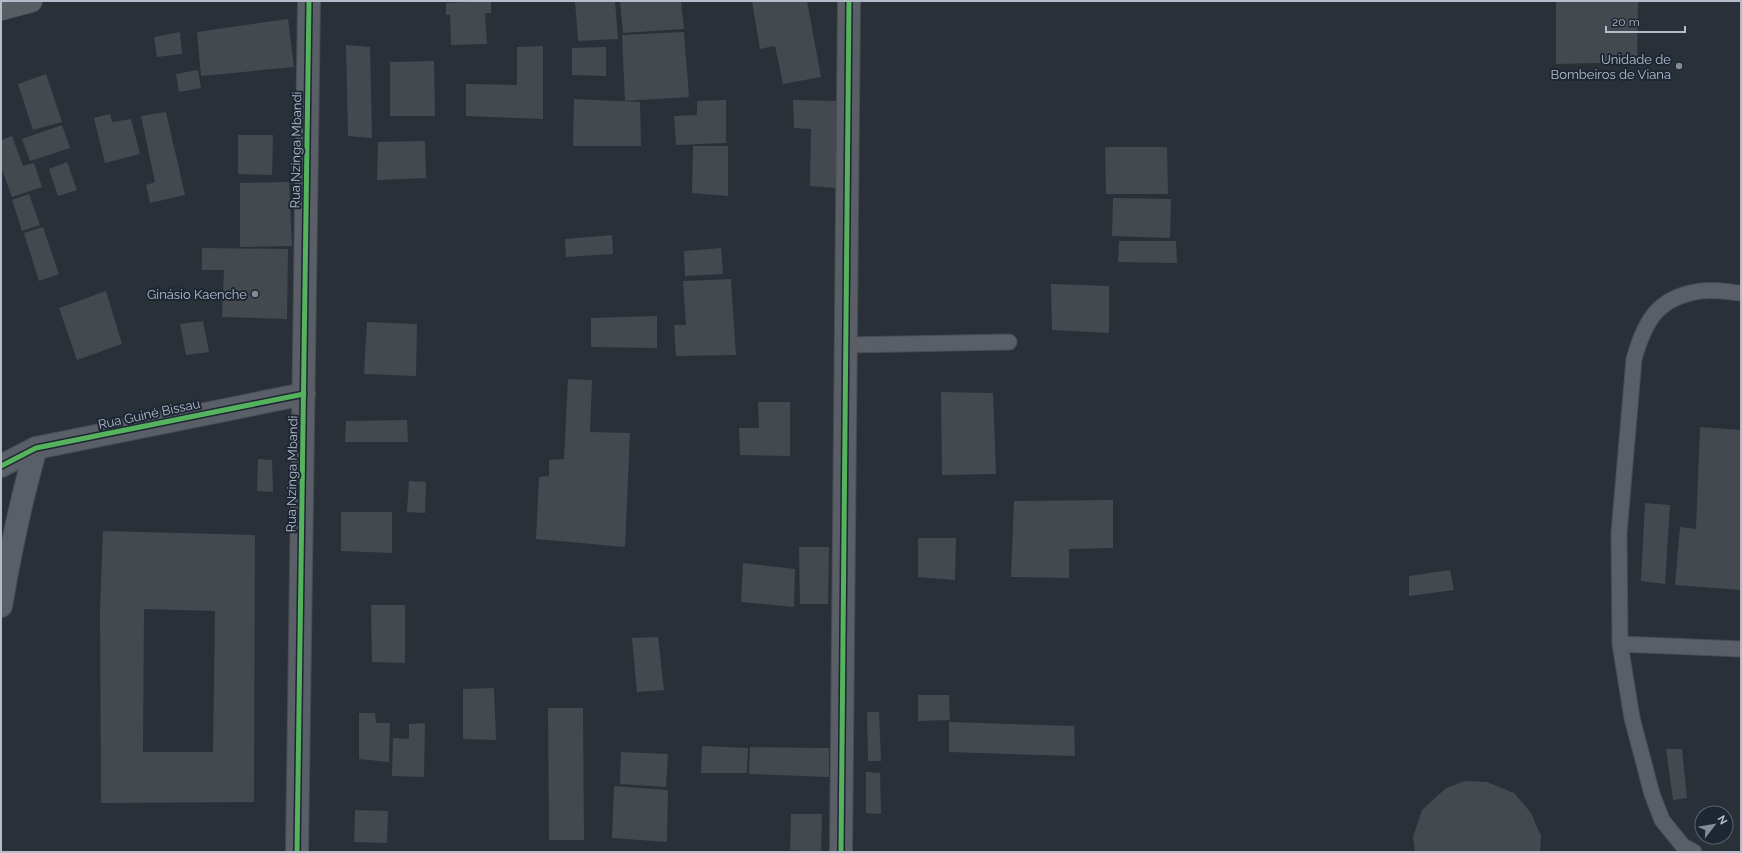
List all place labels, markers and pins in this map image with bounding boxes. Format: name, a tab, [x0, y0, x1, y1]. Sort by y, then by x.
place label: Unidade de Bombeiros de Viana	[1550, 52, 1671, 82]
marker: Unidade de Bombeiros de Viana	[1674, 61, 1684, 71]
place label: Ginásio Kaenche	[147, 287, 247, 302]
marker: Ginásio Kaenche	[250, 289, 260, 299]

